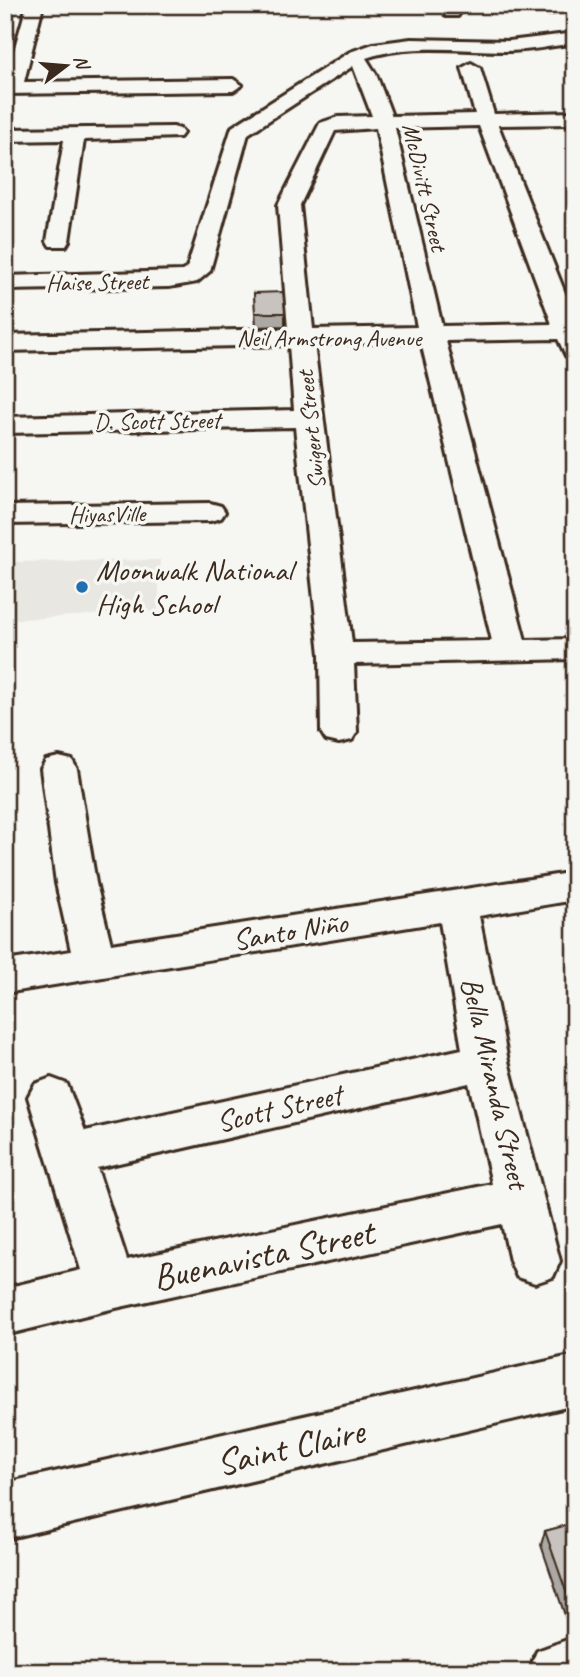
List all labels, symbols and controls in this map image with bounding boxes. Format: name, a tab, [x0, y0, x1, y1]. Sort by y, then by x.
north arrow	[32, 32, 102, 102]
text: N	[68, 53, 95, 74]
street label: McDivitt Street	[396, 120, 455, 256]
street label: Haise Street	[46, 266, 150, 298]
street label: Neil Armstrong Avenue	[237, 323, 423, 353]
street label: Swigert Street	[290, 367, 332, 491]
street label: D. Scott Street	[94, 405, 223, 437]
street label: HiyasVille	[69, 498, 148, 530]
place label: Moonwalk National High School	[96, 551, 297, 623]
marker: Moonwalk National High School	[74, 579, 90, 595]
street label: Santo Niño	[230, 903, 351, 959]
street label: Bella Miranda Street	[452, 974, 538, 1195]
street label: Scott Street	[213, 1074, 349, 1141]
street label: Buenavista Street	[148, 1207, 381, 1301]
street label: Saint Claire	[212, 1406, 370, 1486]

